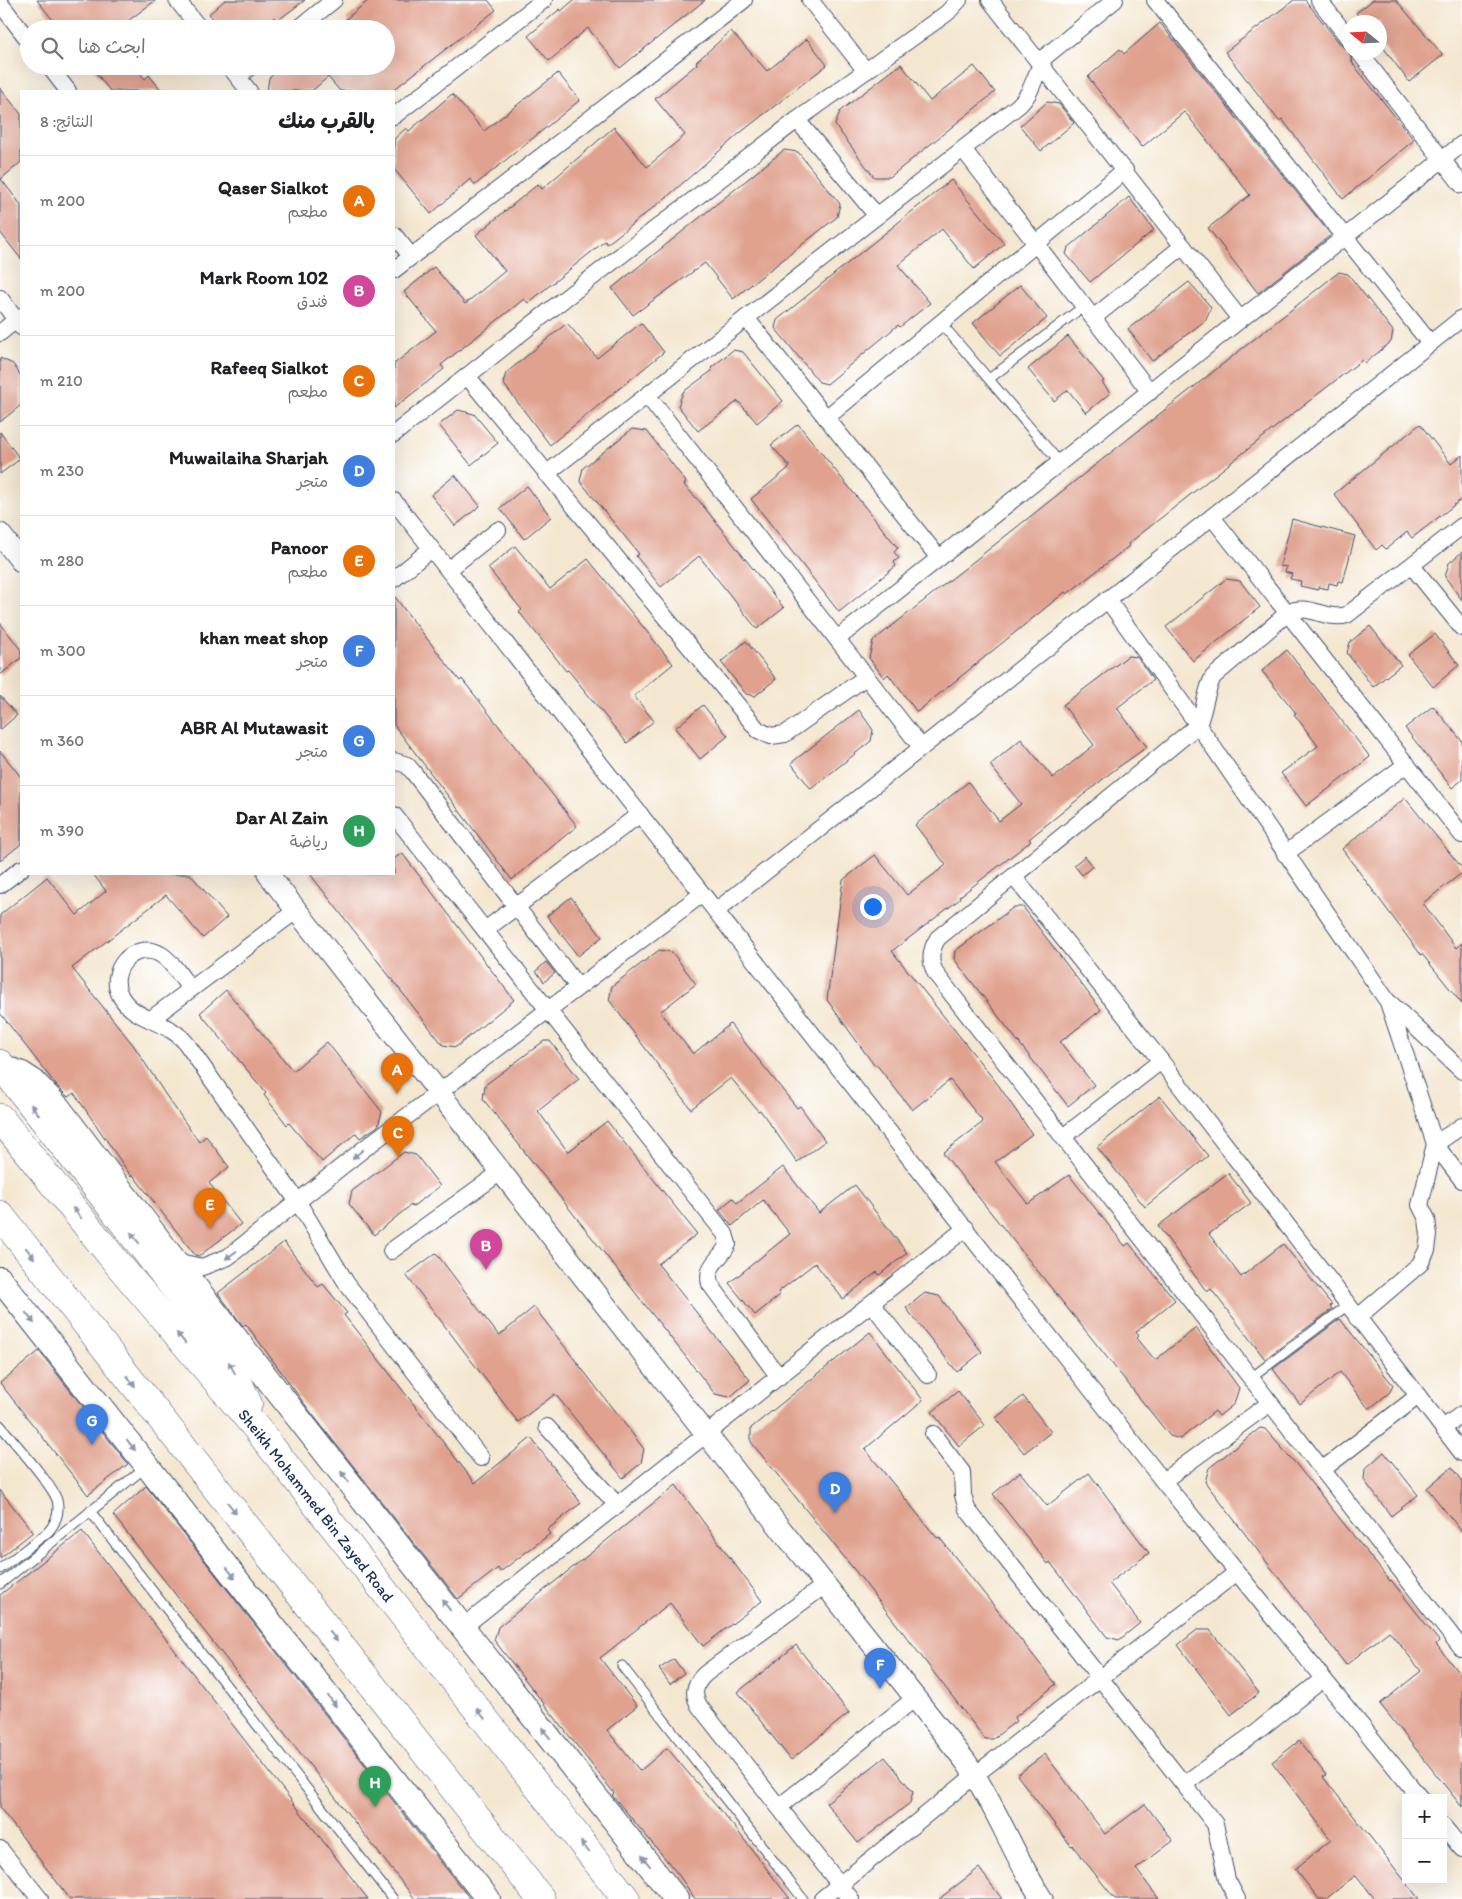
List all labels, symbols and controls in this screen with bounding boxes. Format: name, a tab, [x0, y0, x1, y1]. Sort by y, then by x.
north arrow	[1342, 15, 1387, 60]
search box	[20, 20, 395, 75]
icon: search	[38, 34, 66, 62]
text: ابحث هنا	[78, 35, 146, 58]
text: بالقرب منك	[278, 108, 375, 133]
text: النتائج: 8	[40, 112, 93, 131]
text: Qaser Sialkot	[218, 176, 328, 199]
text: 200 m	[40, 191, 85, 210]
text: A	[354, 191, 364, 210]
text: مطعم	[288, 202, 328, 221]
text: Mark Room 102	[200, 266, 328, 289]
text: 200 m	[40, 281, 85, 300]
text: B	[354, 281, 364, 300]
text: فندق	[297, 292, 328, 311]
text: Rafeeq Sialkot	[211, 356, 328, 379]
text: 210 m	[40, 371, 83, 390]
text: C	[354, 371, 364, 390]
text: مطعم	[288, 382, 328, 401]
text: Muwailaiha Sharjah	[169, 446, 328, 469]
text: 230 m	[40, 461, 84, 480]
text: D	[354, 461, 364, 480]
text: متجر	[297, 472, 328, 491]
text: Panoor	[271, 536, 328, 559]
text: 280 m	[40, 551, 84, 570]
text: E	[355, 551, 363, 570]
text: مطعم	[288, 562, 328, 581]
text: khan meat shop	[199, 626, 328, 649]
text: 300 m	[40, 641, 86, 660]
text: F	[355, 641, 363, 660]
text: متجر	[297, 652, 328, 671]
text: ABR Al Mutawasit	[181, 716, 328, 739]
text: 360 m	[40, 731, 84, 750]
text: G	[353, 731, 365, 750]
text: متجر	[297, 742, 328, 761]
text: Dar Al Zain	[236, 806, 328, 829]
text: 390 m	[40, 821, 84, 840]
text: H	[353, 821, 365, 840]
text: رياضة	[290, 832, 328, 851]
your location	[860, 894, 886, 920]
pin: A	[381, 1053, 413, 1094]
one-way arrow	[30, 1103, 40, 1117]
pin: C	[382, 1116, 414, 1157]
one-way arrow	[352, 1148, 365, 1159]
pin: E	[194, 1188, 226, 1229]
one-way arrow	[71, 1207, 82, 1220]
pin: B	[470, 1229, 502, 1270]
one-way arrow	[130, 1232, 141, 1245]
one-way arrow	[25, 1246, 36, 1259]
one-way arrow	[224, 1250, 237, 1260]
one-way arrow	[25, 1311, 36, 1324]
one-way arrow	[175, 1332, 186, 1345]
one-way arrow	[227, 1362, 236, 1375]
one-way arrow	[126, 1374, 136, 1388]
pin: G	[76, 1404, 108, 1445]
street label: Sheikh Mohammed Bin Zayed Road	[234, 1405, 398, 1606]
one-way arrow	[125, 1438, 136, 1451]
one-way arrow	[340, 1471, 351, 1484]
pin: D	[819, 1472, 851, 1513]
one-way arrow	[226, 1501, 237, 1514]
one-way arrow	[226, 1566, 237, 1579]
one-way arrow	[440, 1599, 451, 1612]
one-way arrow	[327, 1629, 338, 1642]
pin: F	[864, 1648, 896, 1689]
one-way arrow	[326, 1694, 337, 1707]
one-way arrow	[475, 1708, 486, 1721]
one-way arrow	[541, 1726, 551, 1740]
pin: H	[359, 1766, 391, 1807]
map controls	[1402, 1794, 1447, 1884]
button: +	[1402, 1794, 1447, 1839]
button: −	[1402, 1839, 1447, 1884]
one-way arrow	[580, 1840, 590, 1854]
one-way arrow	[641, 1855, 652, 1868]

